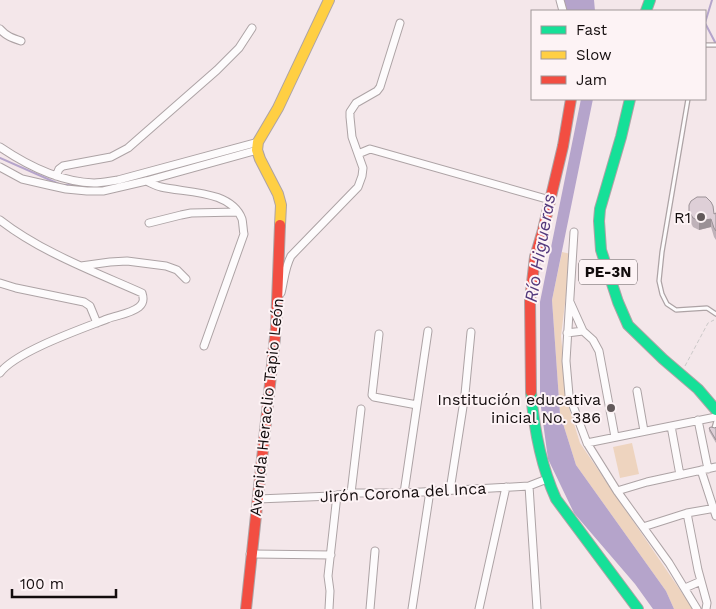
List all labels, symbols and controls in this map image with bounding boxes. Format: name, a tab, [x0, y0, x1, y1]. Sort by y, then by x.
legend	[531, 10, 706, 100]
text: Fast	[576, 21, 608, 39]
text: Slow	[576, 46, 612, 64]
text: Jam	[576, 71, 607, 89]
water label: Río Higueras	[520, 192, 559, 304]
place label: R1	[674, 208, 691, 227]
marker: R1	[695, 211, 707, 223]
road number: PE-3N	[579, 260, 637, 284]
street label: Avenida Heraclio Tapio León	[246, 297, 287, 517]
place label: Institución educativa inicial No. 386	[437, 390, 601, 427]
marker: Institución educativa inicial No. 386	[605, 402, 617, 414]
street label: Jirón Corona del Inca	[319, 479, 487, 506]
scale bar	[12, 566, 116, 598]
text: 100 m	[20, 575, 64, 593]

